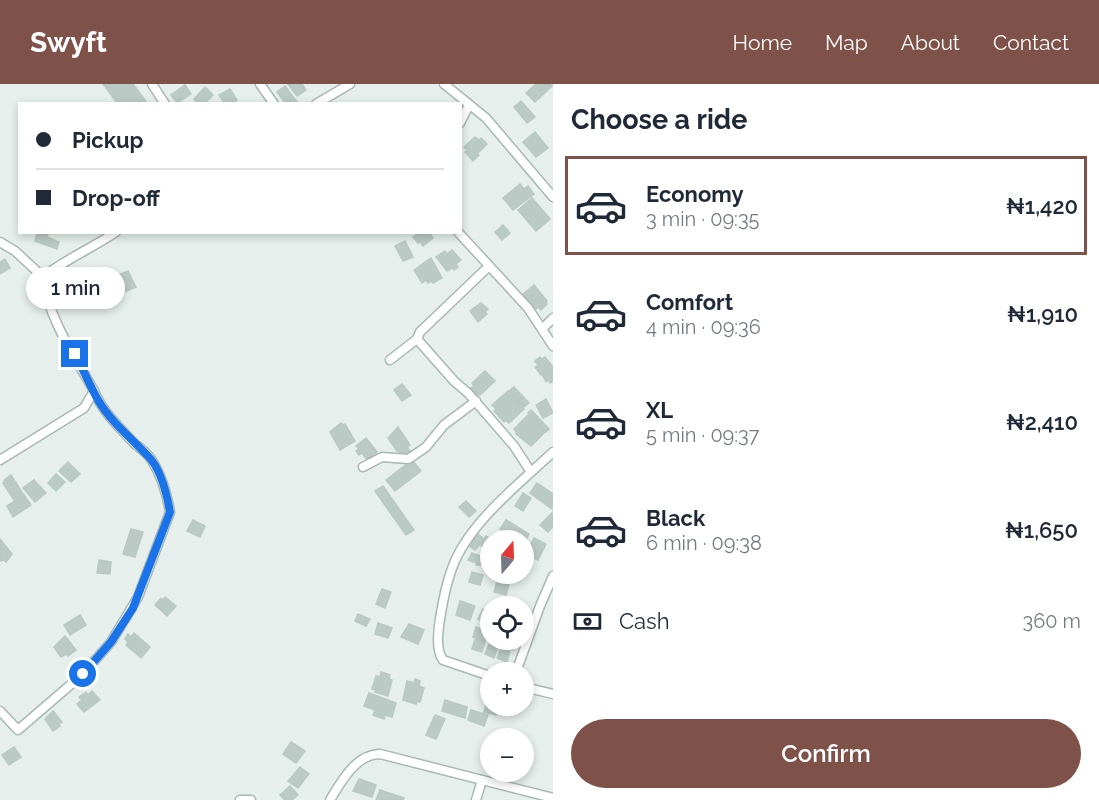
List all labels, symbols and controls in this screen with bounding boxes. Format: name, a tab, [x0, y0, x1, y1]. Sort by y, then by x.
text: Swyft	[30, 26, 107, 59]
text: Home	[733, 30, 792, 55]
text: Map	[825, 30, 868, 55]
text: About	[901, 30, 960, 55]
text: Contact	[993, 30, 1069, 55]
text: Choose a ride	[571, 104, 747, 135]
text: Pickup	[72, 127, 144, 153]
icon: car	[574, 179, 628, 233]
text: Economy	[646, 181, 744, 207]
text: Drop-off	[72, 185, 160, 211]
text: ₦1,420	[1006, 193, 1078, 219]
text: 3 min · 09:35	[646, 207, 759, 231]
callout: 1 min	[26, 267, 124, 309]
text: 1 min	[51, 276, 100, 300]
icon: car	[574, 287, 628, 341]
text: Comfort	[646, 289, 733, 315]
text: ₦1,910	[1007, 301, 1078, 327]
text: 4 min · 09:36	[646, 315, 761, 339]
route end	[61, 340, 88, 367]
icon: car	[574, 395, 628, 449]
text: XL	[646, 397, 673, 423]
text: ₦2,410	[1006, 409, 1078, 435]
text: 5 min · 09:37	[646, 423, 759, 447]
icon: car	[574, 503, 628, 557]
text: Black	[646, 505, 705, 531]
text: ₦1,650	[1005, 517, 1078, 543]
north arrow	[480, 530, 534, 584]
map controls	[480, 530, 534, 782]
text: 6 min · 09:38	[646, 531, 762, 555]
button: locate	[480, 596, 534, 650]
icon: cash	[571, 605, 604, 638]
text: Cash	[619, 608, 670, 634]
text: 360 m	[1023, 609, 1081, 633]
route start	[69, 660, 96, 687]
button: +	[480, 662, 534, 716]
button: Confirm	[571, 719, 1081, 788]
button: −	[480, 728, 534, 782]

